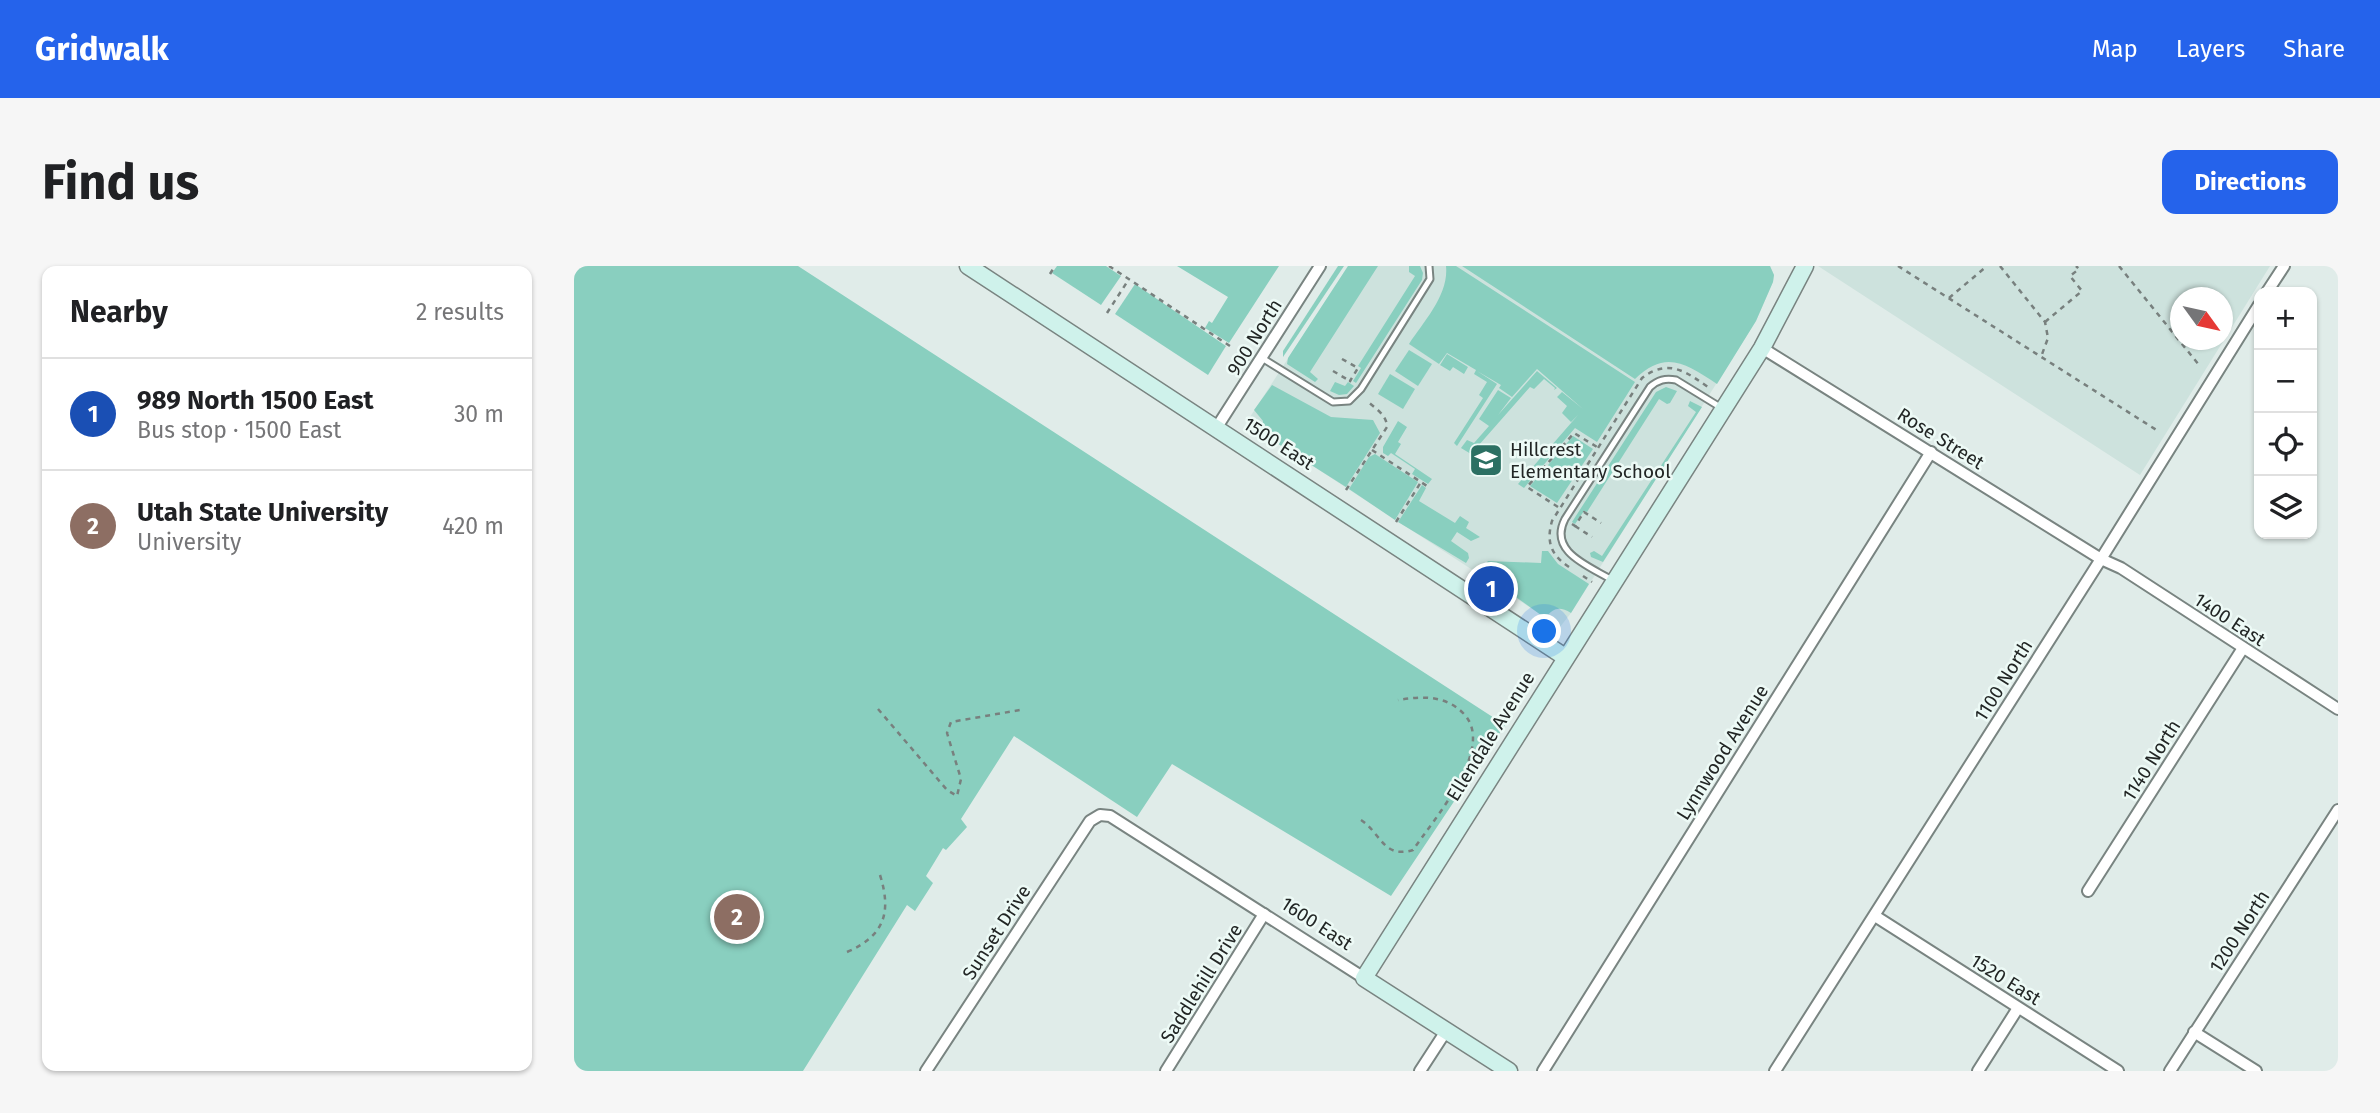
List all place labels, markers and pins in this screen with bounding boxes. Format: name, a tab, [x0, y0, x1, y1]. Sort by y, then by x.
place label: Hillcrest Elementary School	[1510, 438, 1671, 483]
school or university icon: Hillcrest Elementary School	[1467, 441, 1505, 479]
pin: 1	[1468, 563, 1514, 615]
pin: 2	[714, 891, 760, 943]

